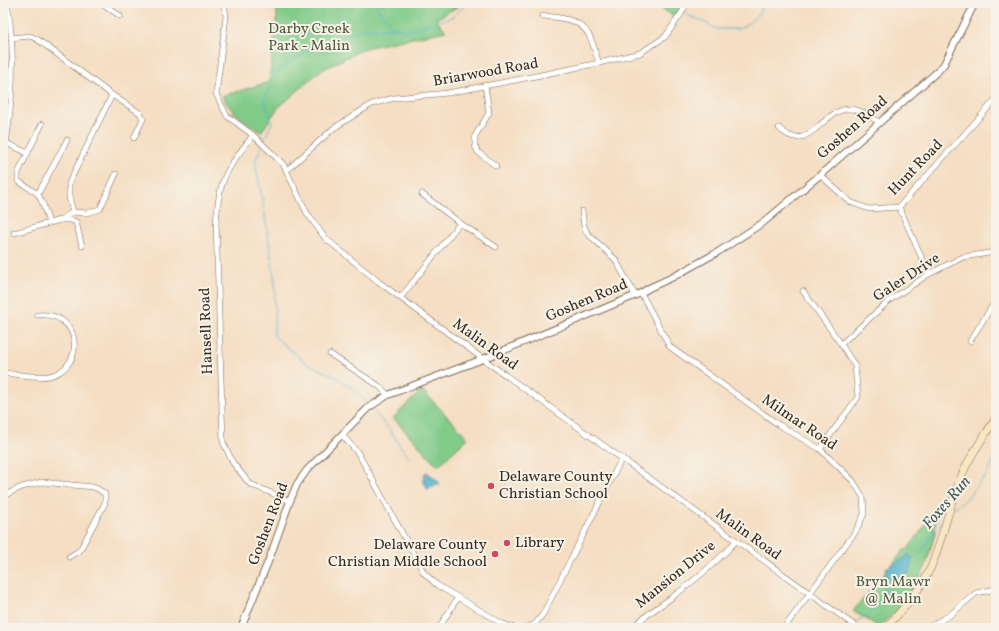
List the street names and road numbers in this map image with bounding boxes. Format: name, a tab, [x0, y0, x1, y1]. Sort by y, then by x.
street label: Briarwood Road	[432, 53, 540, 93]
street label: Goshen Road	[813, 91, 893, 165]
street label: Hunt Road	[884, 135, 948, 201]
street label: Galer Drive	[869, 249, 945, 307]
street label: Goshen Road	[543, 274, 631, 328]
street label: Hansell Road	[195, 287, 219, 375]
street label: Malin Road	[448, 314, 522, 376]
street label: Milmar Road	[757, 390, 841, 456]
street label: Goshen Road	[244, 480, 294, 568]
street label: Malin Road	[711, 504, 785, 566]
street label: Mansion Drive	[631, 536, 721, 614]

